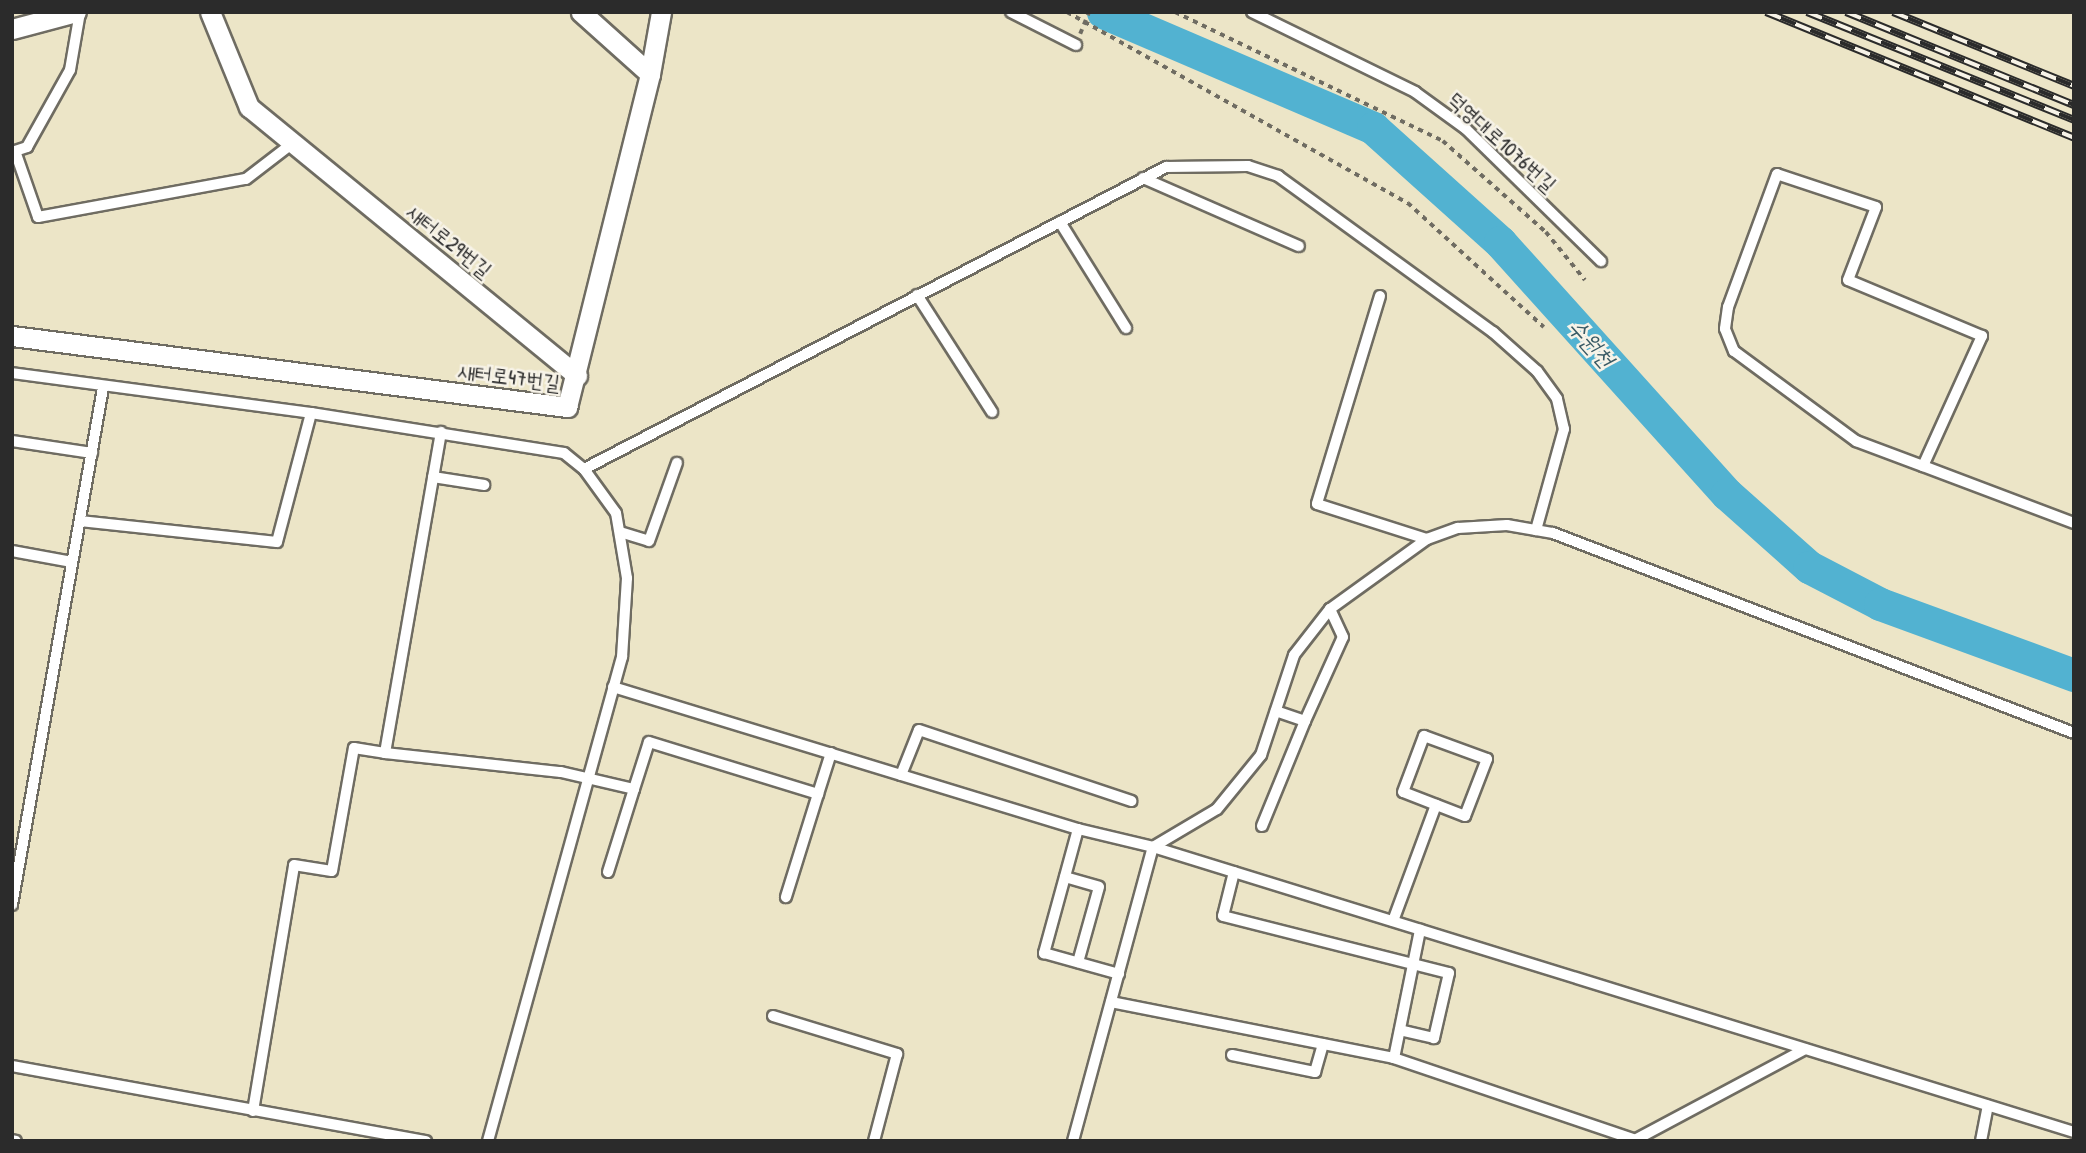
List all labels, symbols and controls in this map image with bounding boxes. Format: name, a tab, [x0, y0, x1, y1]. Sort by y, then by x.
street label: 덕영대로1076번길	[1443, 87, 1561, 197]
street label: 새터로29번길	[401, 199, 497, 283]
water label: 수원천	[1562, 313, 1620, 373]
street label: 새터로47번길	[456, 358, 562, 396]

